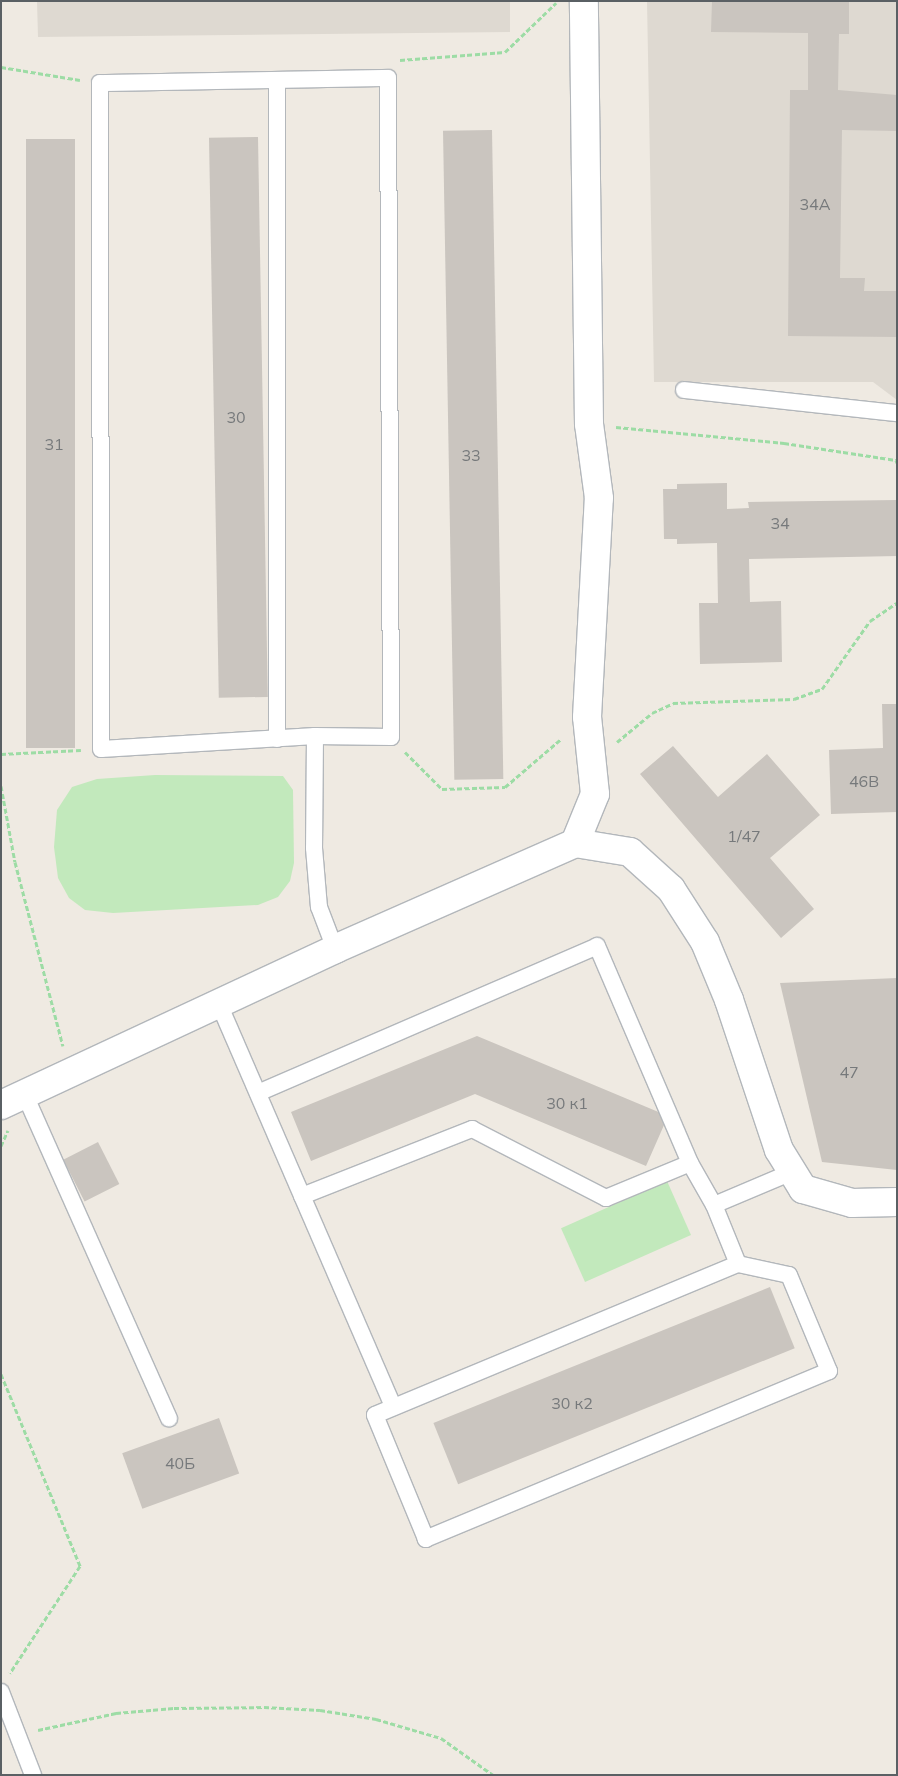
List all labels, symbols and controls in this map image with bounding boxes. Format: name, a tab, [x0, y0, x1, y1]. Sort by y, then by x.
house number: 34А	[800, 194, 830, 214]
house number: 30	[226, 407, 246, 427]
house number: 31	[44, 434, 64, 454]
house number: 33	[461, 445, 481, 465]
house number: 34	[770, 513, 790, 533]
house number: 46В	[849, 771, 879, 791]
house number: 1/47	[727, 826, 761, 846]
house number: 47	[839, 1062, 859, 1082]
house number: 30 к1	[546, 1093, 588, 1113]
house number: 30 к2	[551, 1393, 593, 1413]
house number: 40Б	[165, 1453, 195, 1473]

